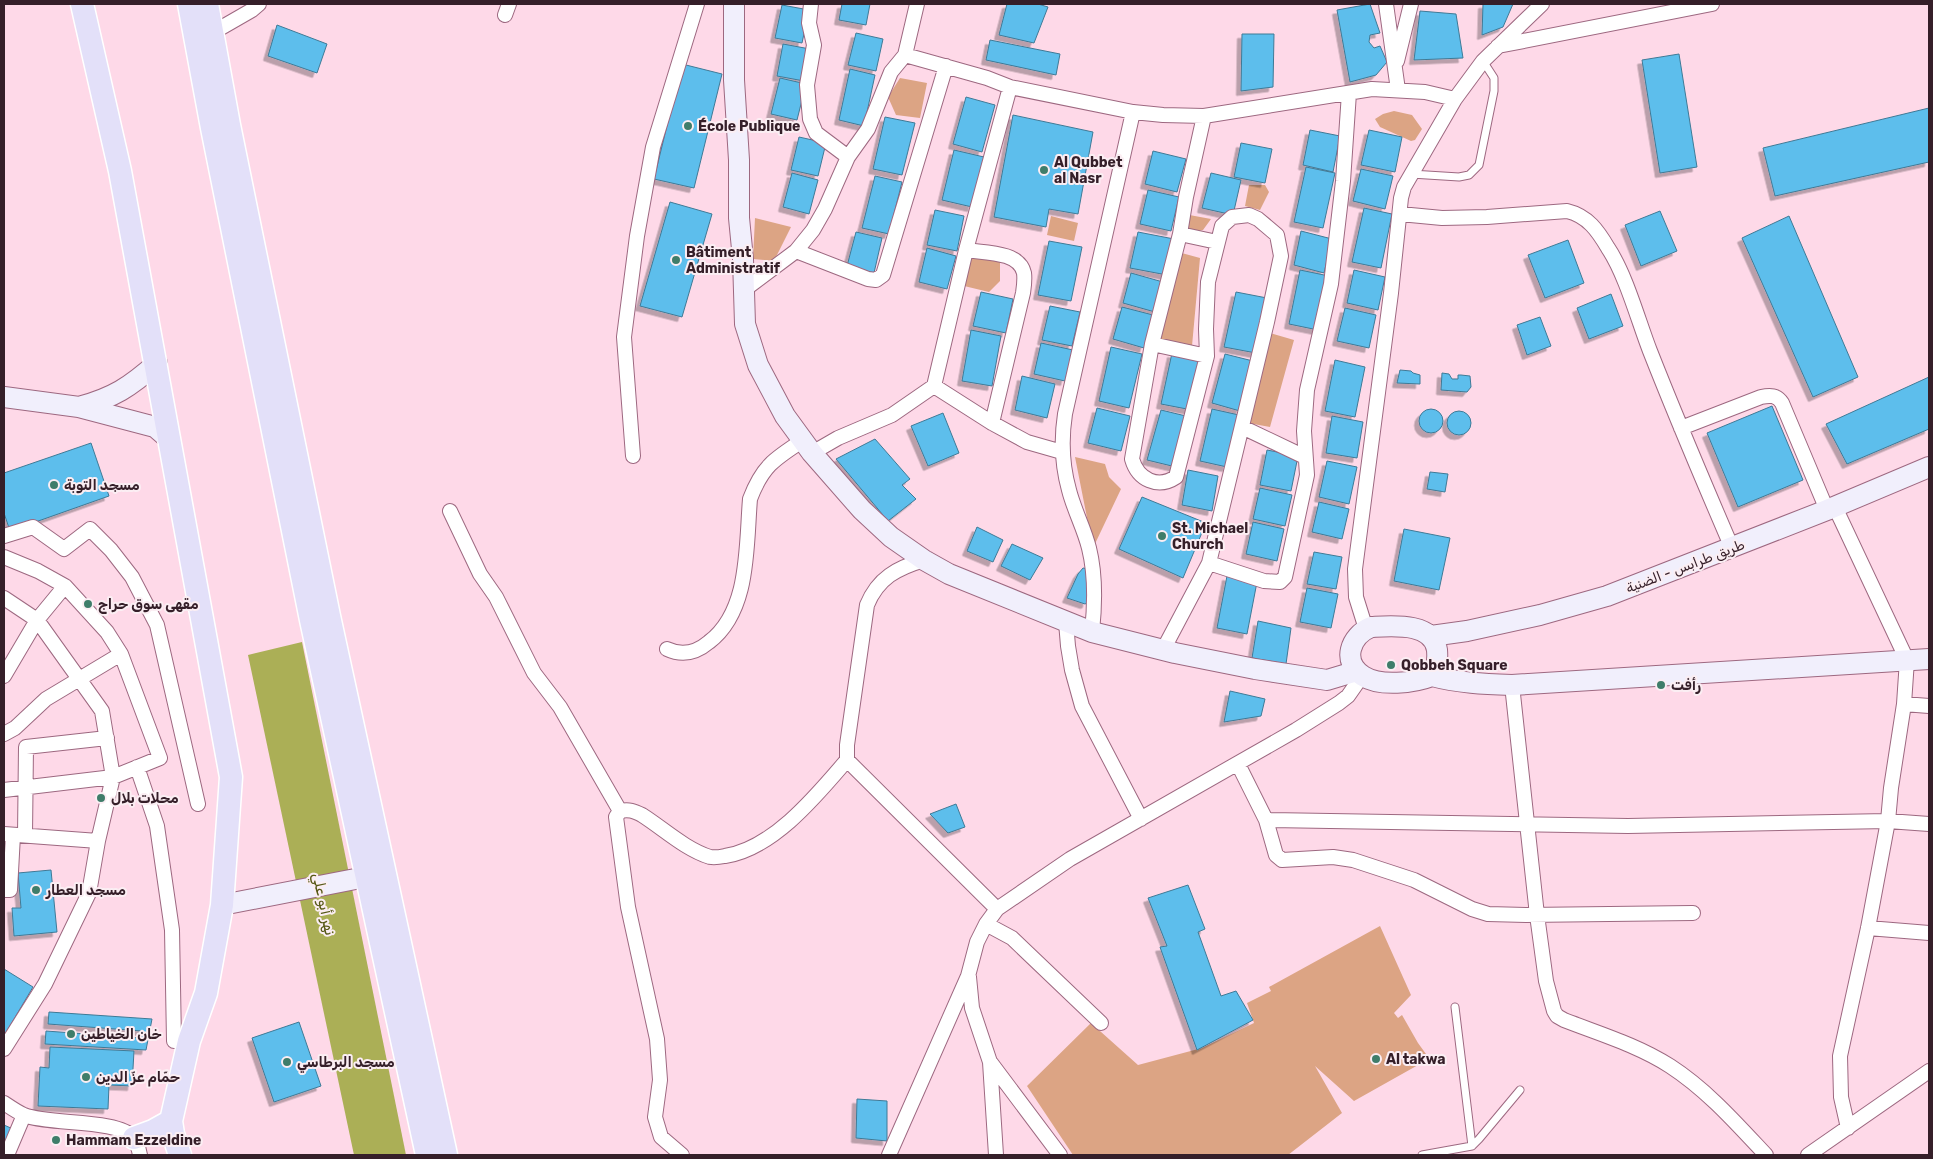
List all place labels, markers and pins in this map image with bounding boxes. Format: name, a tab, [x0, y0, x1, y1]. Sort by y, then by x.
place label: École Publique	[698, 117, 800, 135]
marker: École Publique	[682, 120, 694, 132]
place label: Al Qubbet al Nasr	[1054, 154, 1123, 187]
marker: Al Qubbet al Nasr	[1038, 164, 1050, 176]
place label: Bâtiment Administratif	[686, 244, 781, 277]
marker: Bâtiment Administratif	[670, 254, 682, 266]
place label: مسجد التوبة	[64, 477, 140, 494]
marker: مسجد التوبة	[48, 479, 60, 491]
place label: St. Michael Church	[1172, 520, 1248, 553]
marker: St. Michael Church	[1156, 530, 1168, 542]
place label: مقهى سوق حراج	[98, 596, 199, 614]
marker: مقهى سوق حراج	[82, 598, 94, 610]
place label: Qobbeh Square	[1401, 657, 1508, 674]
marker: Qobbeh Square	[1385, 659, 1397, 671]
place label: رأفت	[1671, 677, 1701, 694]
marker: رأفت	[1655, 679, 1667, 691]
place label: محلات بلال	[111, 790, 179, 807]
marker: محلات بلال	[95, 792, 107, 804]
place label: مسجد العطار	[45, 882, 126, 899]
marker: مسجد العطار	[30, 884, 42, 896]
place label: خان الخياطين	[81, 1026, 162, 1043]
marker: خان الخياطين	[65, 1028, 77, 1040]
place label: Al takwa	[1386, 1051, 1445, 1068]
marker: Al takwa	[1370, 1053, 1382, 1065]
place label: مسجد البرطاسي	[297, 1054, 395, 1073]
marker: مسجد البرطاسي	[281, 1056, 293, 1068]
place label: حمّام عزّ الدين	[96, 1069, 180, 1087]
marker: حمّام عزّ الدين	[80, 1071, 92, 1083]
place label: Hammam Ezzeldine	[66, 1132, 201, 1149]
marker: Hammam Ezzeldine	[50, 1134, 62, 1146]

